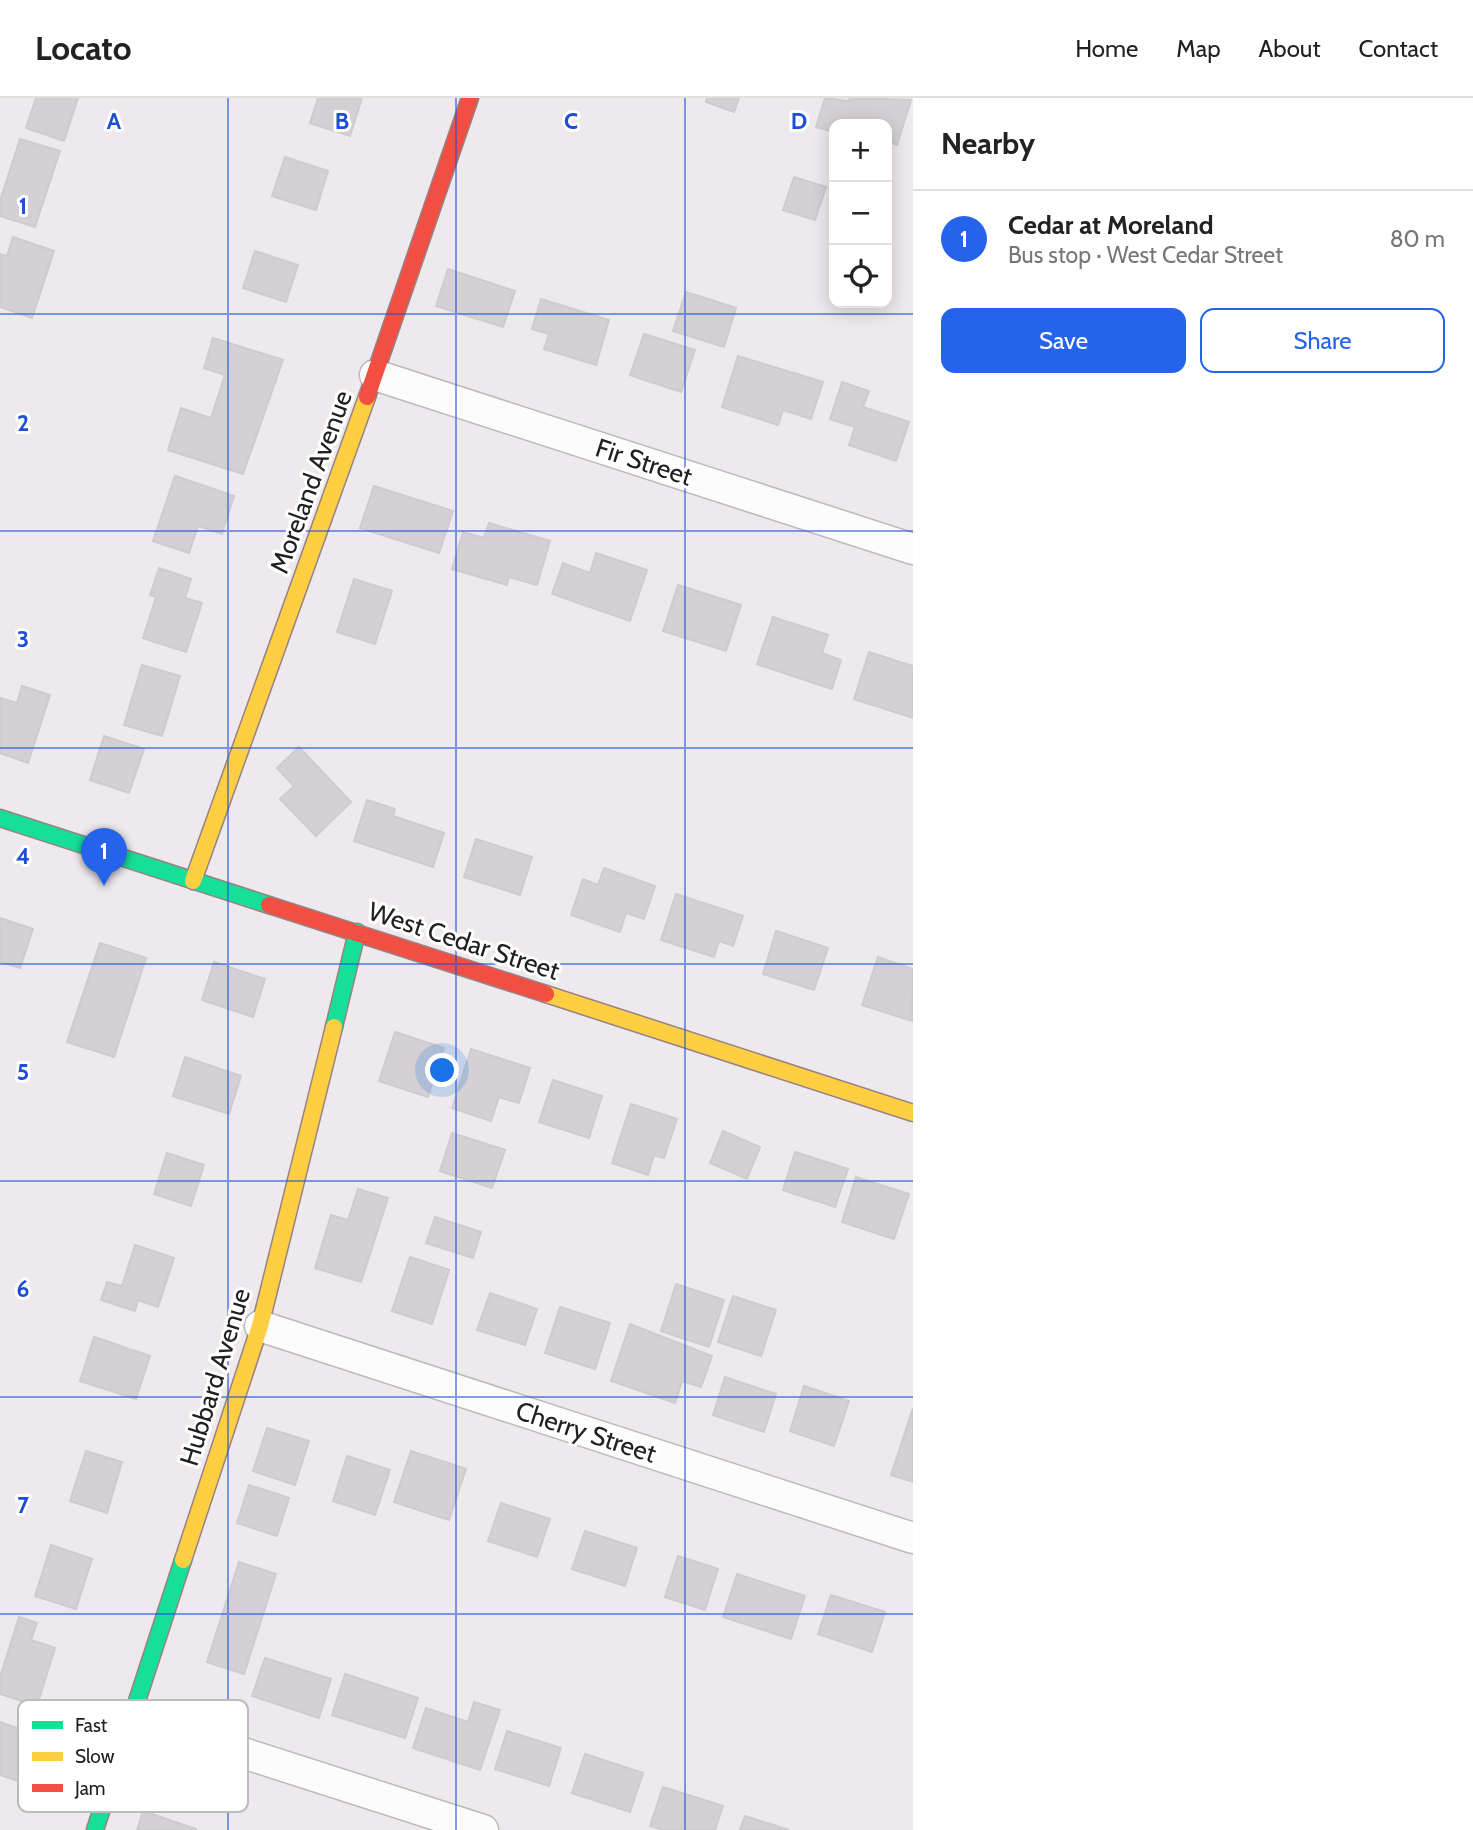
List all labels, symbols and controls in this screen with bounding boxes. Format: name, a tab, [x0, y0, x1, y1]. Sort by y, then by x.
text: Locato	[35, 28, 131, 68]
text: Home	[1075, 34, 1138, 63]
text: Map	[1176, 34, 1221, 63]
text: About	[1259, 34, 1321, 63]
text: Contact	[1359, 34, 1438, 63]
text: A	[107, 107, 122, 135]
text: B	[335, 107, 349, 135]
text: C	[564, 107, 578, 135]
text: D	[791, 107, 807, 135]
map controls	[829, 119, 892, 308]
button: +	[829, 119, 892, 182]
text: Nearby	[941, 125, 1035, 162]
button: −	[829, 182, 892, 245]
text: 1	[19, 192, 27, 220]
text: Cedar at Moreland	[1008, 209, 1214, 241]
text: 1	[960, 225, 968, 253]
text: 80 m	[1390, 225, 1445, 253]
text: Bus stop · West Cedar Street	[1008, 241, 1283, 269]
button: locate	[829, 245, 892, 308]
button: Save	[941, 308, 1186, 373]
button: Share	[1200, 308, 1445, 373]
street label: Moreland Avenue	[263, 386, 359, 578]
text: 2	[17, 409, 29, 437]
street label: Fir Street	[592, 431, 697, 493]
text: 3	[17, 625, 29, 653]
pin: 1	[81, 828, 127, 886]
text: 4	[16, 842, 30, 870]
street label: West Cedar Street	[364, 895, 564, 987]
your location	[425, 1053, 459, 1087]
text: 5	[17, 1058, 29, 1086]
text: 6	[17, 1275, 29, 1303]
street label: Hubbard Avenue	[173, 1285, 257, 1469]
street label: Cherry Street	[512, 1394, 660, 1470]
text: 7	[17, 1491, 29, 1519]
legend	[18, 1700, 248, 1812]
text: Fast	[75, 1714, 108, 1737]
text: Slow	[75, 1745, 115, 1768]
text: Jam	[74, 1777, 105, 1800]

